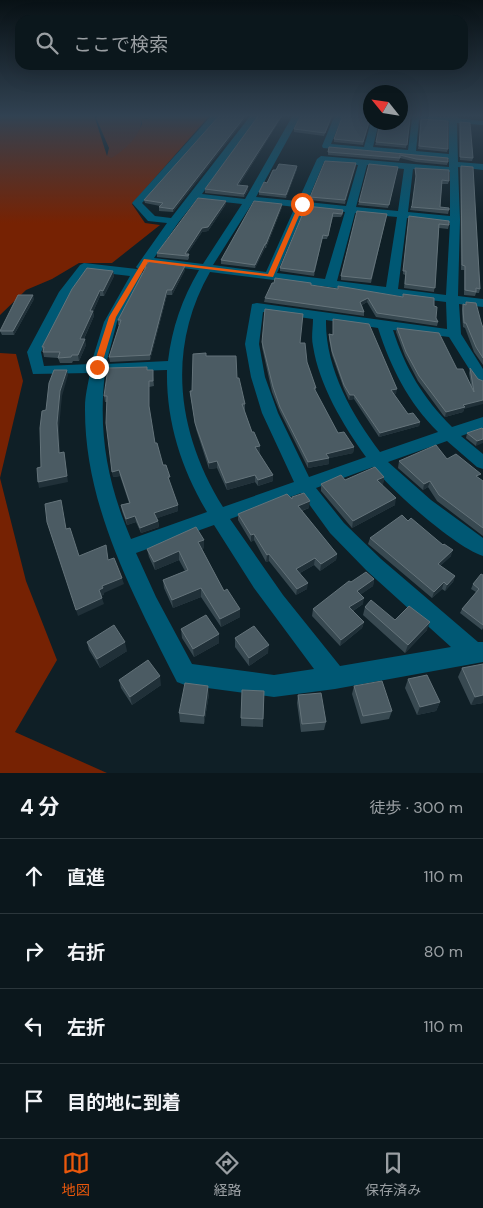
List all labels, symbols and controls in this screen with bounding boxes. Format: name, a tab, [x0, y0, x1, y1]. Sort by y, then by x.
search box	[15, 15, 468, 70]
icon: search	[33, 29, 61, 57]
text: ここで検索	[73, 32, 168, 57]
north arrow	[363, 85, 408, 130]
route start	[291, 193, 314, 216]
route end	[86, 356, 109, 379]
text: 4 分	[20, 793, 60, 821]
text: 徒歩 · 300 m	[369, 797, 463, 818]
icon: ahead	[20, 862, 48, 890]
text: 直進	[67, 865, 105, 890]
text: 110 m	[424, 866, 463, 887]
icon: right	[20, 937, 48, 965]
text: 右折	[67, 940, 105, 965]
text: 80 m	[424, 941, 463, 962]
icon: left	[20, 1012, 48, 1040]
text: 左折	[67, 1015, 105, 1040]
text: 110 m	[424, 1016, 463, 1037]
icon: arrive	[20, 1087, 48, 1115]
text: 目的地に到着	[67, 1090, 181, 1115]
tab: 地図	[62, 1149, 90, 1199]
tab: 経路	[213, 1149, 241, 1199]
tab: 保存済み	[365, 1149, 421, 1199]

